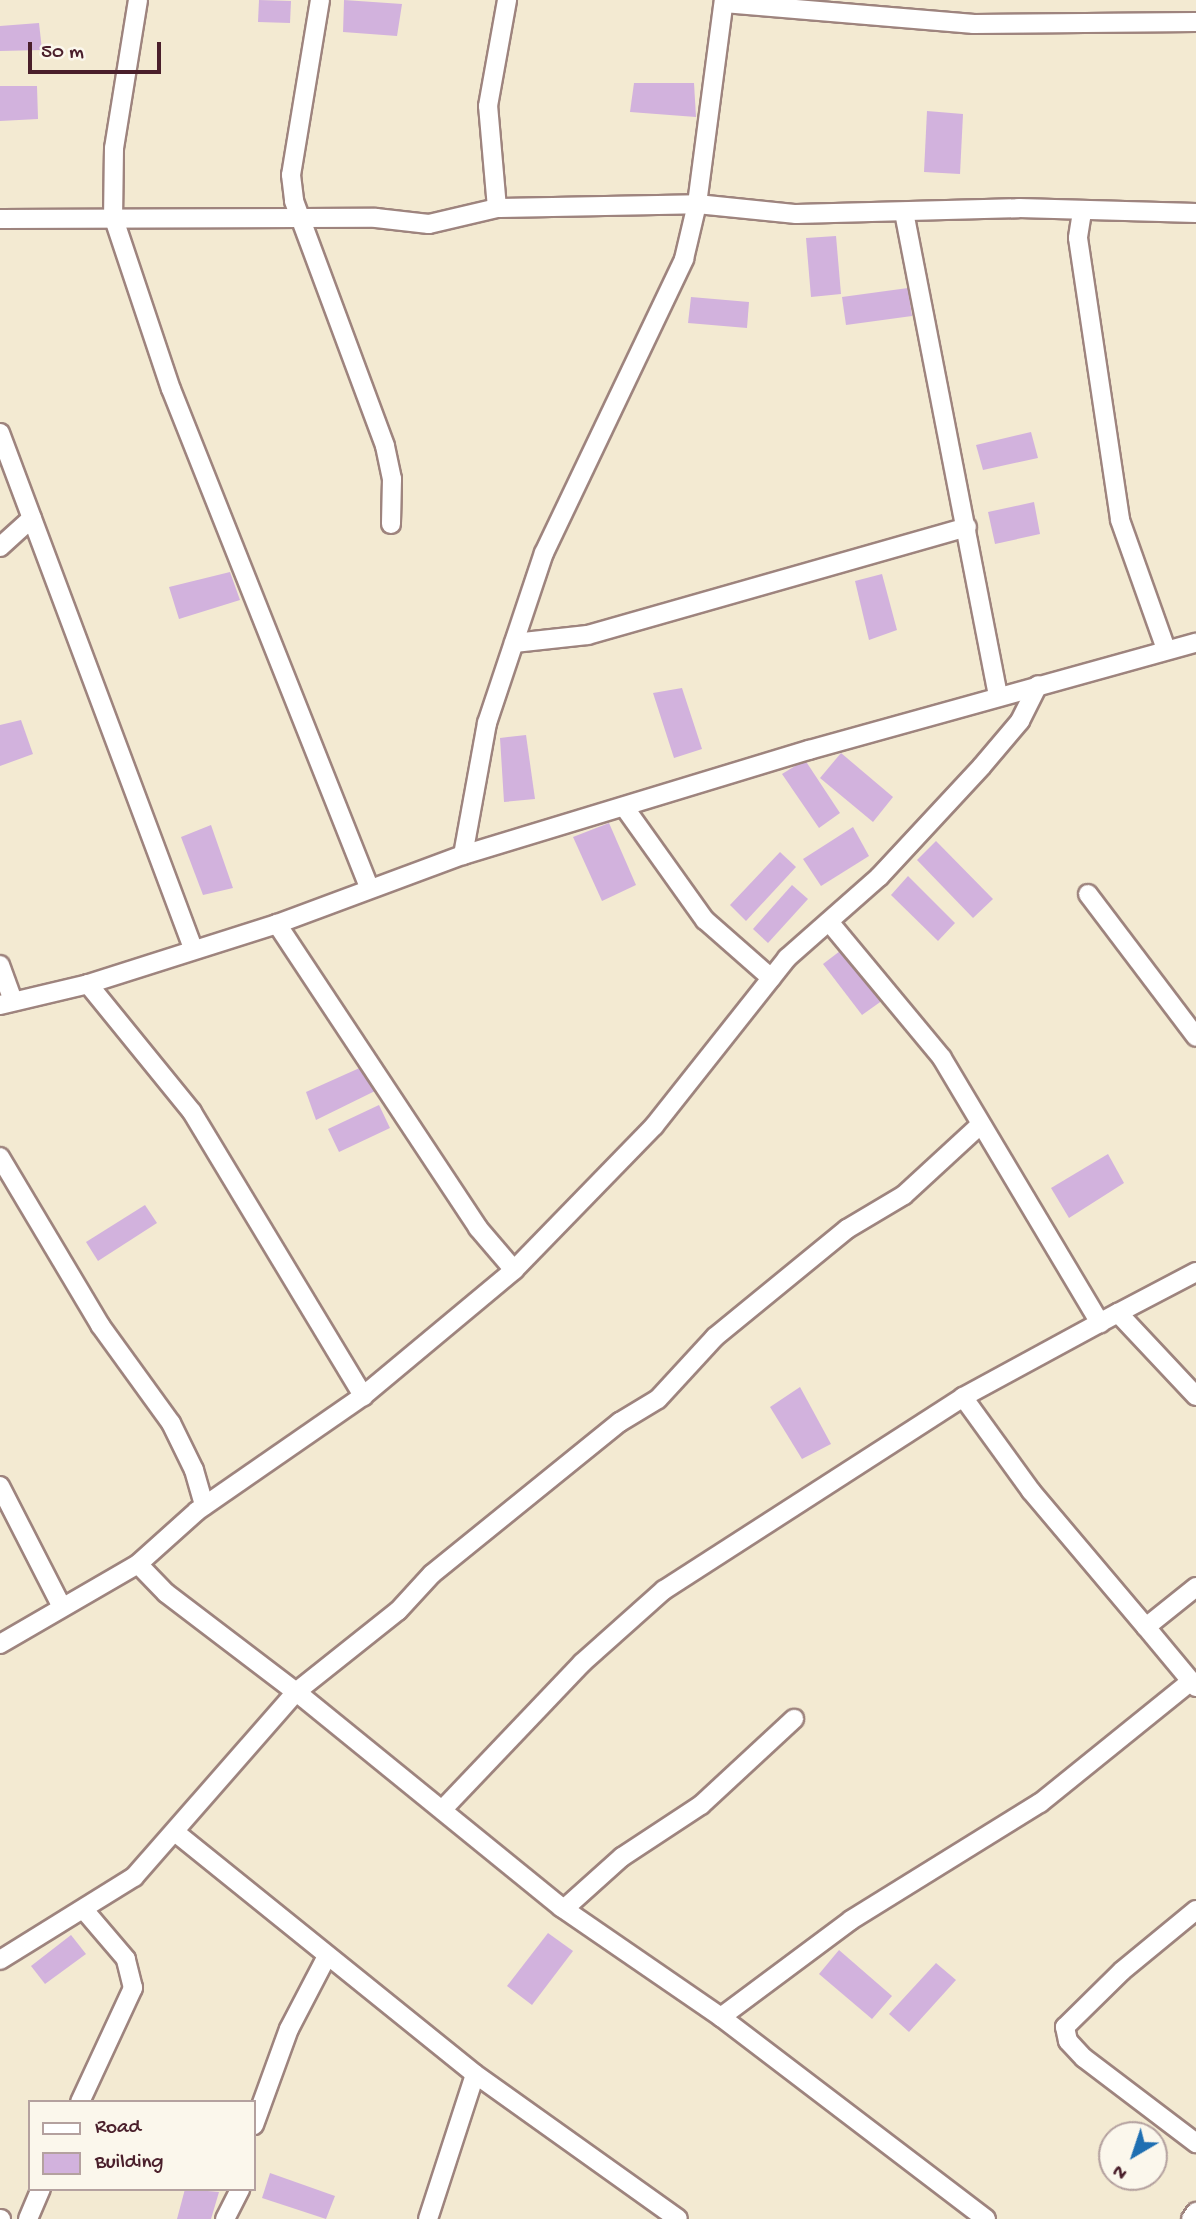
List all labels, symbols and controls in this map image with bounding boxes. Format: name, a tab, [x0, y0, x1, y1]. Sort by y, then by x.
scale bar	[32, 28, 164, 72]
text: 50 m	[41, 41, 84, 66]
legend	[28, 2100, 256, 2191]
text: Road	[95, 2116, 141, 2141]
north arrow	[1098, 2121, 1168, 2191]
text: Building	[95, 2151, 164, 2176]
text: N	[1109, 2158, 1133, 2184]

